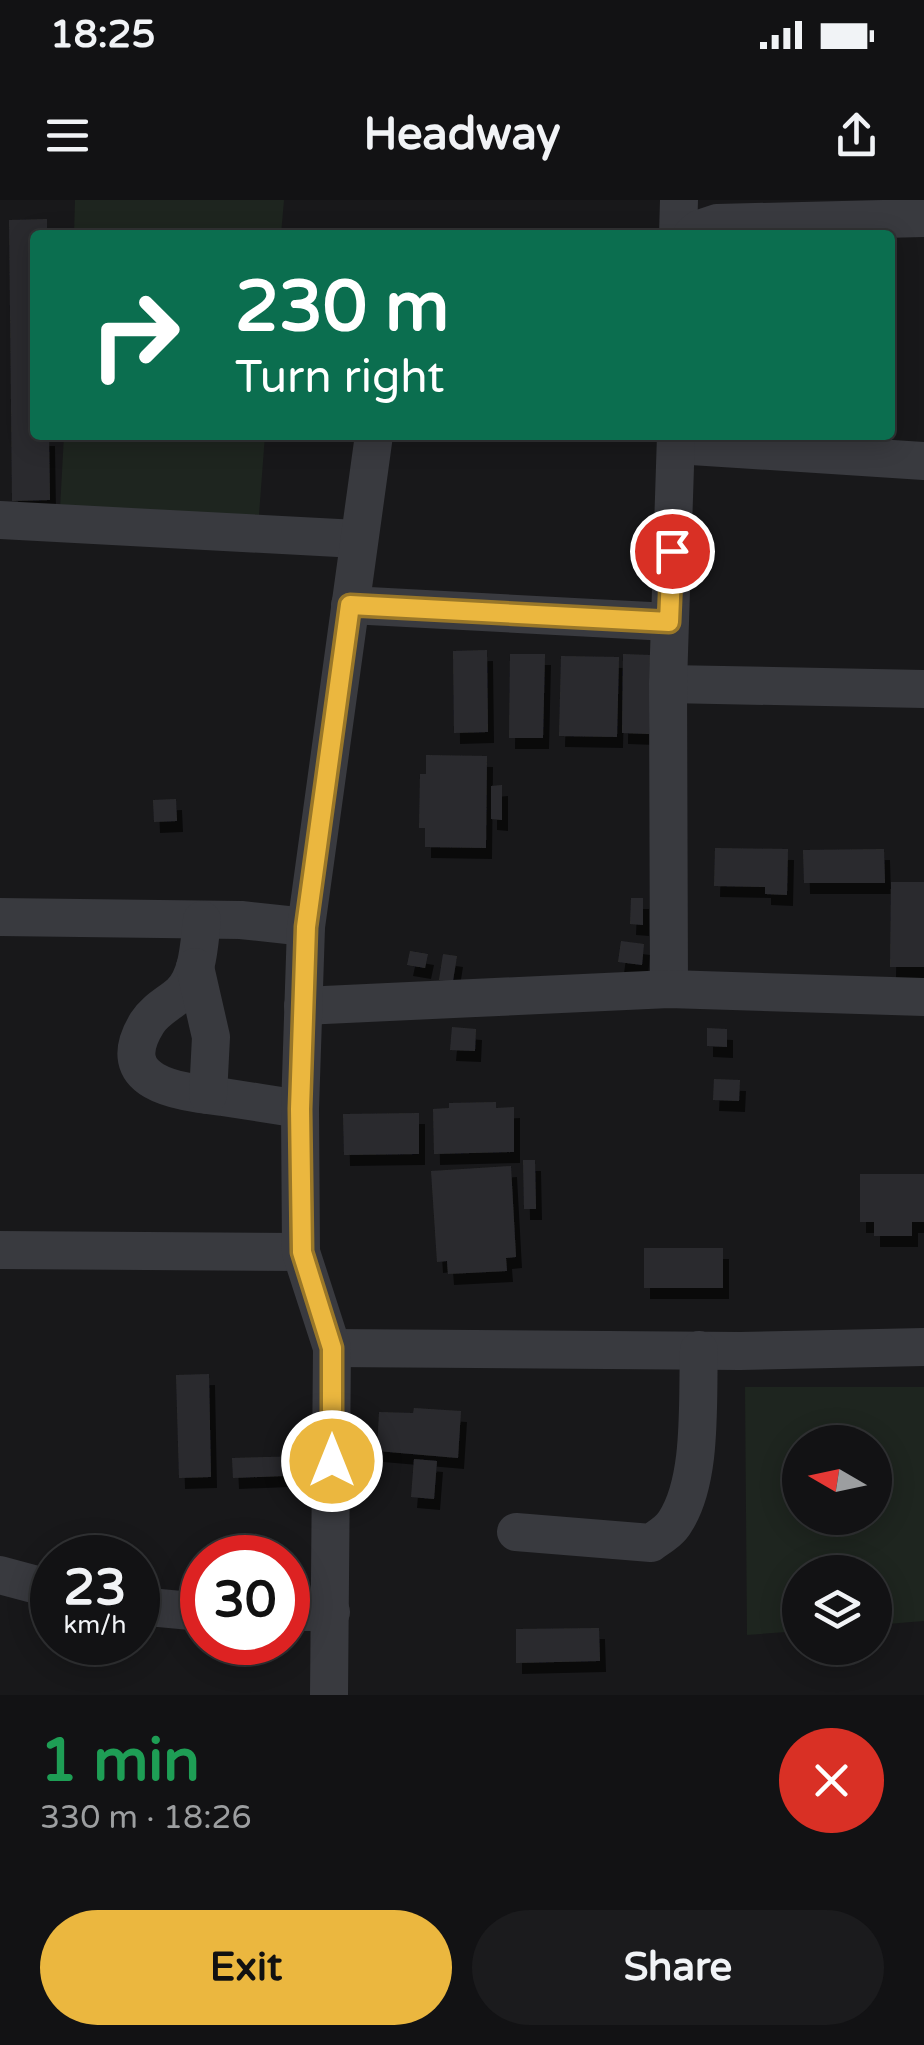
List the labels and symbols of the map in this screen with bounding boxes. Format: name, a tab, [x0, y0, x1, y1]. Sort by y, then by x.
pin	[630, 509, 715, 594]
position arrow	[280, 1409, 384, 1513]
north arrow	[782, 1425, 892, 1535]
speed limit sign: 30	[180, 1535, 310, 1665]

